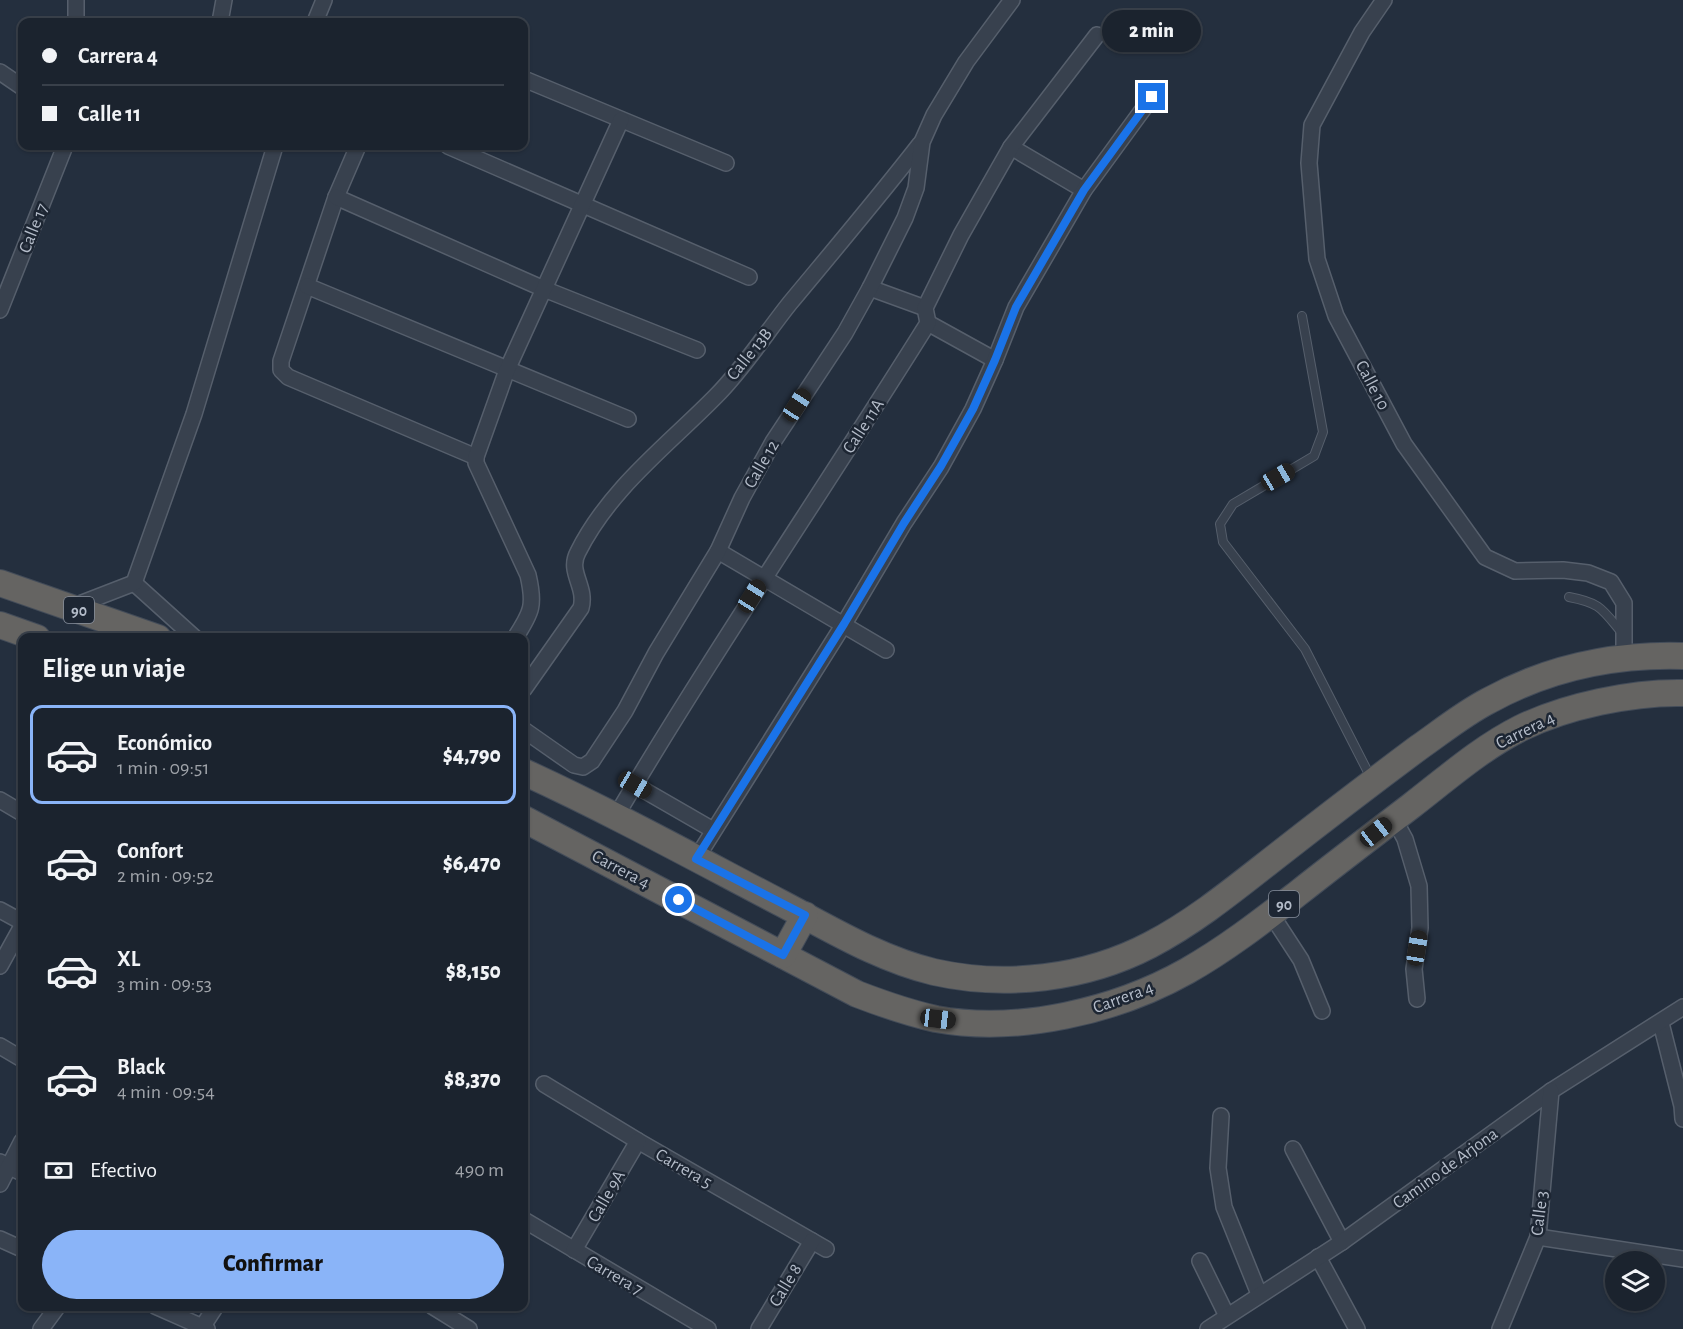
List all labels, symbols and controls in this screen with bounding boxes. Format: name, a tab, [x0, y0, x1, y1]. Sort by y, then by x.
callout: 2 min	[1102, 10, 1202, 52]
text: 2 min	[1129, 21, 1174, 41]
text: Carrera 4	[78, 45, 158, 67]
route end	[1138, 83, 1165, 110]
text: Calle 11	[78, 103, 141, 125]
street label: Calle 17	[16, 201, 52, 256]
street label: Calle 13B	[724, 325, 776, 384]
street label: Calle 10	[1352, 358, 1393, 413]
car	[780, 385, 814, 425]
street label: Calle 11A	[840, 396, 888, 457]
street label: Calle 12	[741, 437, 783, 492]
car	[1258, 460, 1298, 494]
car	[735, 576, 769, 616]
road number: 90	[64, 597, 94, 623]
text: Elige un viaje	[42, 655, 185, 682]
street label: Carrera 4	[1493, 709, 1558, 753]
icon: car	[45, 728, 99, 782]
text: Económico	[117, 732, 212, 754]
text: $4,790	[443, 744, 501, 766]
text: 1 min · 09:51	[117, 758, 209, 778]
car	[615, 768, 655, 802]
car	[1356, 814, 1396, 850]
icon: car	[45, 836, 99, 890]
text: Confort	[117, 840, 183, 862]
street label: Carrera 4	[588, 847, 653, 893]
text: $6,470	[443, 852, 501, 874]
text: 2 min · 09:52	[117, 866, 214, 886]
route start	[665, 886, 692, 913]
road number: 90	[1269, 891, 1299, 917]
car	[1405, 929, 1429, 967]
icon: car	[45, 944, 99, 998]
text: XL	[117, 948, 140, 970]
text: $8,150	[446, 960, 501, 982]
text: 3 min · 09:53	[117, 974, 212, 994]
street label: Carrera 4	[1091, 979, 1156, 1017]
car	[919, 1008, 957, 1030]
icon: car	[45, 1052, 99, 1106]
text: Black	[117, 1056, 165, 1078]
text: $8,370	[444, 1068, 501, 1090]
text: 4 min · 09:54	[117, 1082, 215, 1102]
street label: Camino de Arjona	[1390, 1125, 1501, 1213]
street label: Carrera 5	[652, 1146, 715, 1192]
icon: cash	[42, 1154, 75, 1187]
text: Efectivo	[90, 1159, 157, 1181]
text: 490 m	[455, 1160, 504, 1180]
street label: Calle 9A	[585, 1167, 629, 1226]
street label: Calle 3	[1528, 1190, 1552, 1237]
button: Confirmar	[42, 1230, 504, 1299]
map controls	[1605, 1251, 1665, 1311]
button: layers	[1605, 1251, 1665, 1311]
street label: Carrera 7	[583, 1253, 646, 1299]
street label: Calle 8	[766, 1261, 806, 1310]

